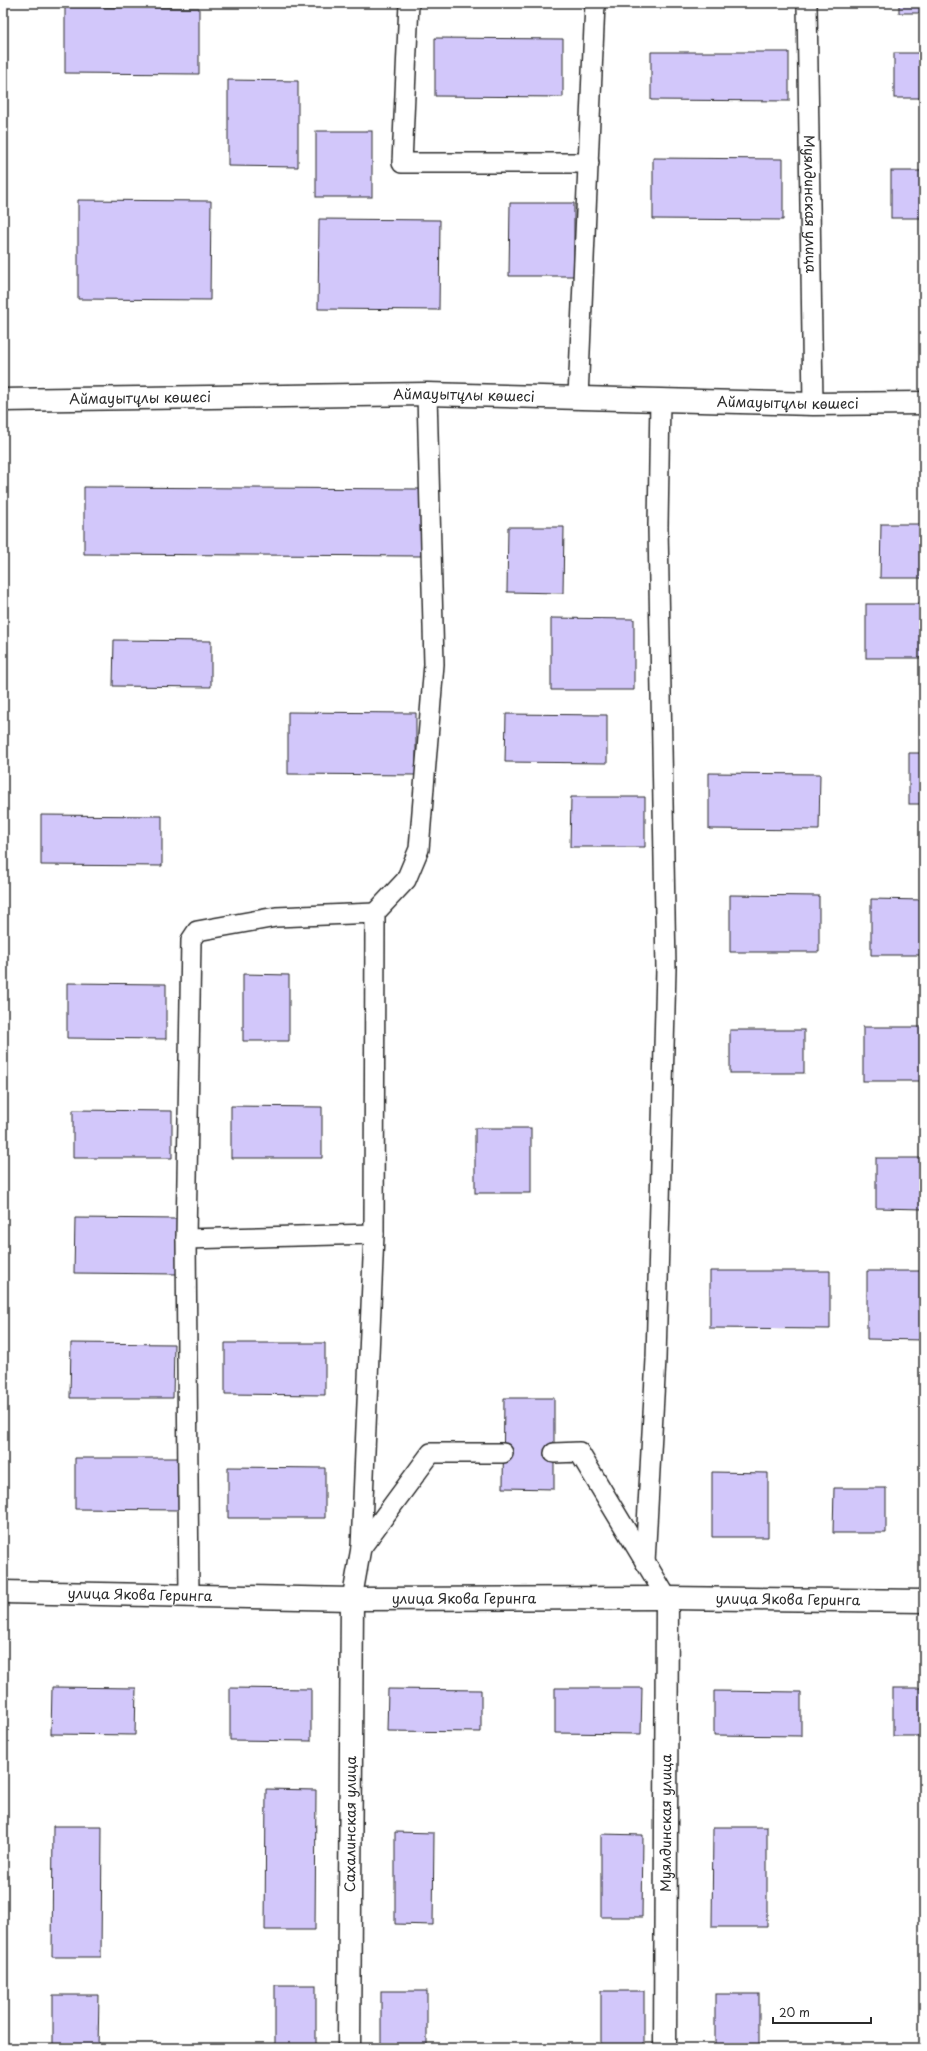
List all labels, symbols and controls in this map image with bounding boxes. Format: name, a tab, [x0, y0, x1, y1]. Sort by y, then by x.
street label: Муялдинская улица	[799, 135, 822, 273]
street label: Аймауытұлы көшесі	[393, 383, 535, 407]
street label: Аймауытұлы көшесі	[69, 386, 211, 409]
street label: Аймауытұлы көшесі	[717, 391, 859, 414]
street label: улица Якова Геринга	[67, 1582, 213, 1606]
street label: улица Якова Геринга	[392, 1587, 537, 1609]
street label: улица Якова Геринга	[716, 1588, 861, 1610]
street label: Муялдинская улица	[655, 1754, 676, 1892]
street label: Сахалинская улица	[339, 1756, 361, 1892]
scale bar	[773, 1999, 871, 2025]
text: 20 m	[779, 2003, 810, 2021]

